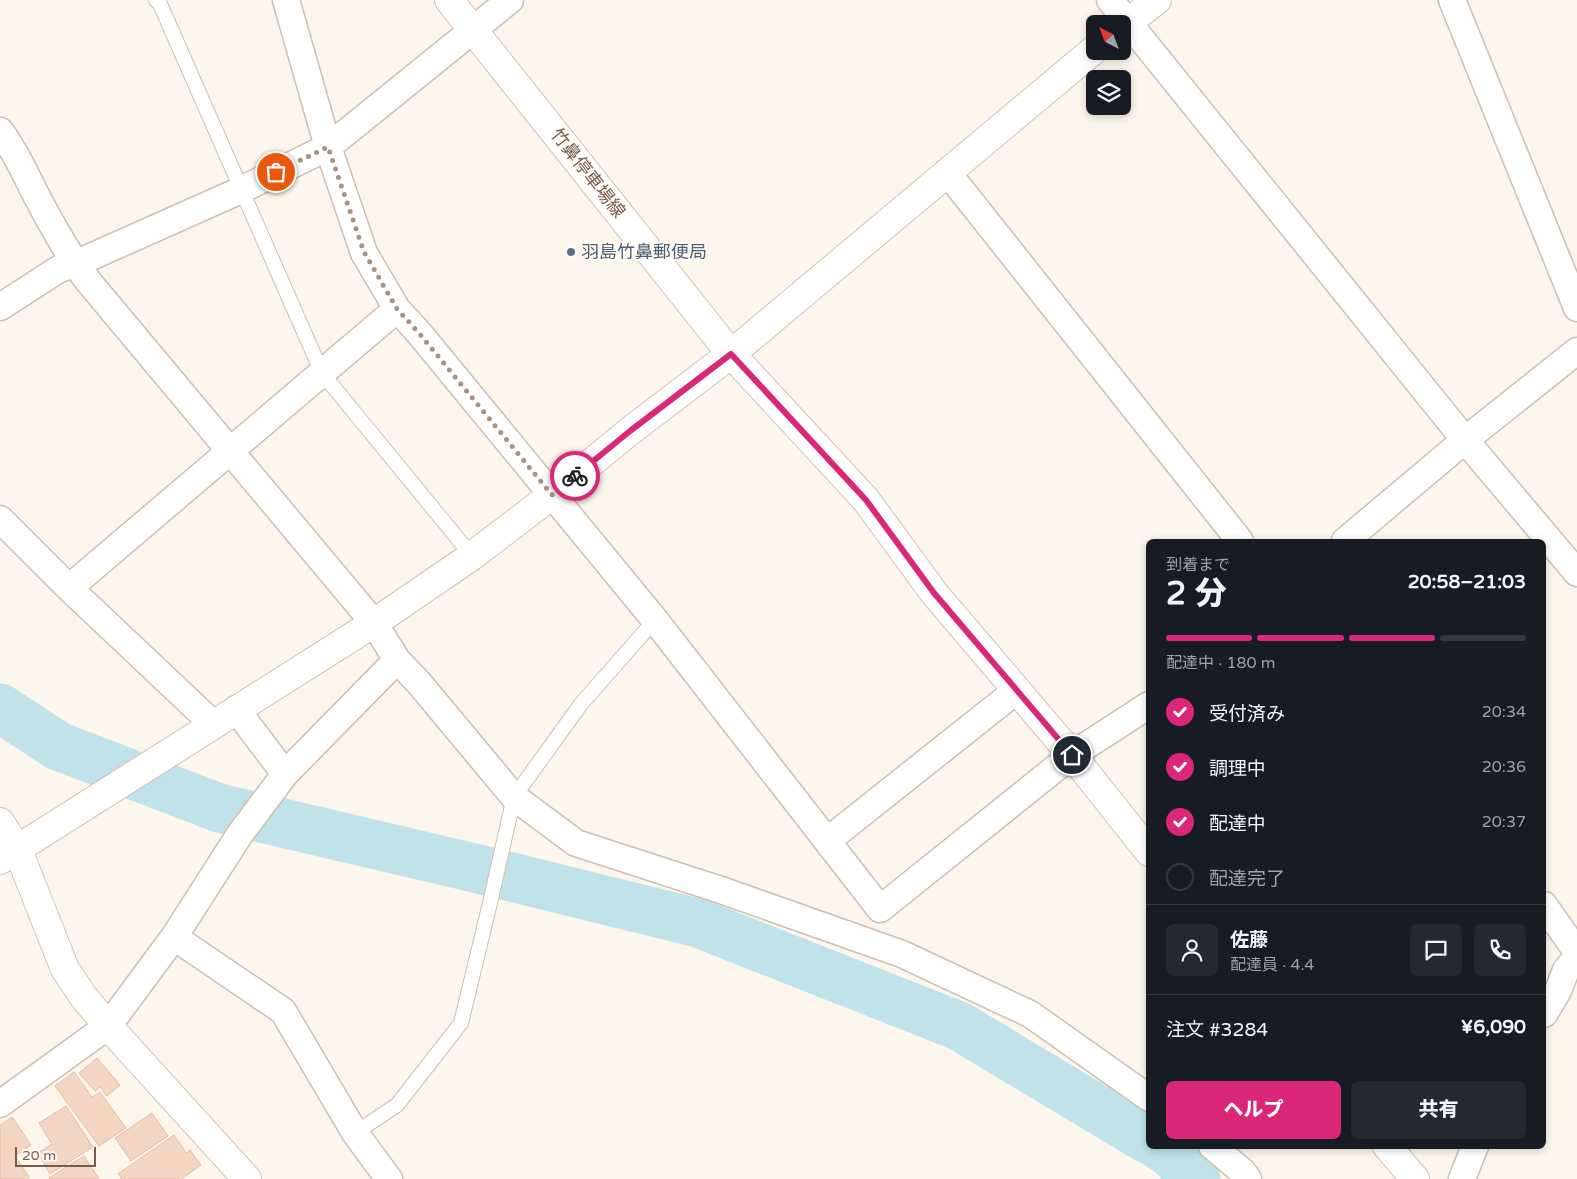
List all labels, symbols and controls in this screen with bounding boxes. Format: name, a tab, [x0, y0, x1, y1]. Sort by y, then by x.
north arrow	[1086, 15, 1131, 60]
map controls	[1086, 15, 1131, 115]
button: layers	[1086, 70, 1131, 115]
street label: 竹鼻停車場線	[546, 124, 630, 222]
pin	[255, 151, 297, 193]
icon: bag	[262, 158, 290, 186]
place label: 羽島竹鼻郵便局	[581, 241, 707, 263]
marker: 羽島竹鼻郵便局	[565, 246, 577, 258]
courier	[550, 451, 600, 501]
icon: bike	[561, 462, 589, 490]
text: 到着まで	[1166, 555, 1230, 575]
text: 20:58–21:03	[1408, 571, 1526, 593]
text: 2 分	[1166, 575, 1226, 613]
text: 配達中 · 180 m	[1166, 653, 1275, 673]
icon: check	[1166, 698, 1194, 726]
text: 20:34	[1482, 702, 1526, 722]
text: 受付済み	[1209, 703, 1285, 725]
pin	[1051, 734, 1093, 776]
icon: home	[1058, 741, 1086, 769]
icon: check	[1166, 753, 1194, 781]
text: 20:36	[1482, 757, 1526, 777]
text: 調理中	[1209, 758, 1266, 780]
icon: check	[1166, 808, 1194, 836]
text: 20:37	[1482, 812, 1526, 832]
text: 配達中	[1209, 813, 1266, 835]
text: 配達完了	[1209, 868, 1285, 890]
button: person	[1166, 924, 1218, 976]
button: chat	[1410, 924, 1462, 976]
button: phone	[1474, 924, 1526, 976]
text: 佐藤	[1230, 929, 1268, 951]
text: 配達員 · 4.4	[1230, 955, 1314, 975]
text: ¥6,090	[1461, 1016, 1526, 1038]
text: 注文 #3284	[1166, 1019, 1268, 1041]
button: ヘルプ	[1166, 1081, 1341, 1139]
button: 共有	[1351, 1081, 1526, 1139]
scale bar	[15, 1144, 96, 1167]
text: 20 m	[22, 1147, 56, 1164]

